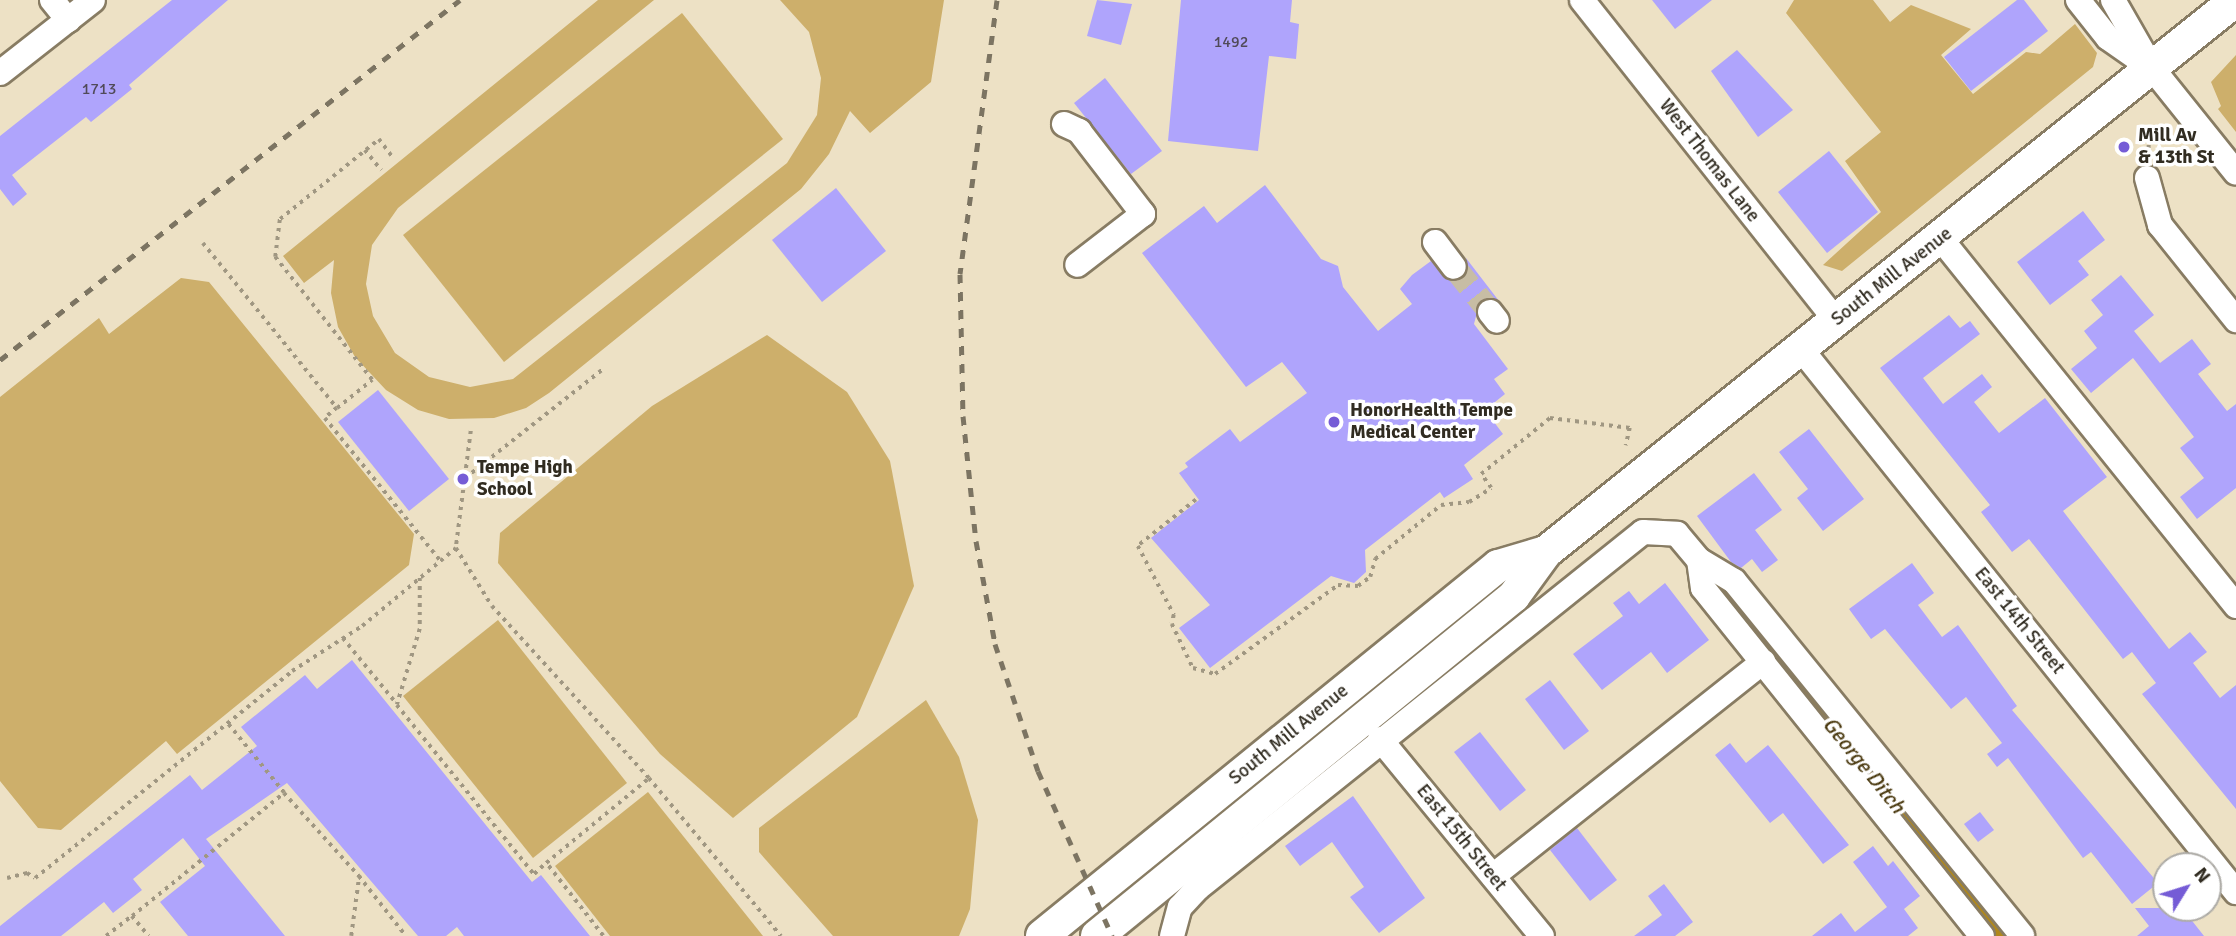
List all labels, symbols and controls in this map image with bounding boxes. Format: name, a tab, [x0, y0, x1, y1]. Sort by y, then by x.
house number: 1492	[1214, 32, 1248, 52]
house number: 1713	[82, 79, 116, 99]
street label: West Thomas Lane	[1654, 95, 1764, 227]
place label: Mill Av & 13th St	[2138, 125, 2214, 169]
marker: Mill Av & 13th St	[2116, 139, 2132, 155]
street label: South Mill Avenue	[1827, 223, 1957, 331]
place label: HonorHealth Tempe Medical Center	[1350, 400, 1513, 444]
marker: HonorHealth Tempe Medical Center	[1324, 412, 1344, 432]
place label: Tempe High School	[477, 457, 573, 501]
marker: Tempe High School	[455, 471, 471, 487]
street label: East 14th Street	[1969, 563, 2069, 679]
street label: South Mill Avenue	[1225, 680, 1353, 790]
water label: George Ditch	[1818, 712, 1910, 818]
street label: East 15th Street	[1411, 780, 1511, 896]
north arrow	[2152, 852, 2222, 922]
text: N	[2188, 863, 2215, 888]

